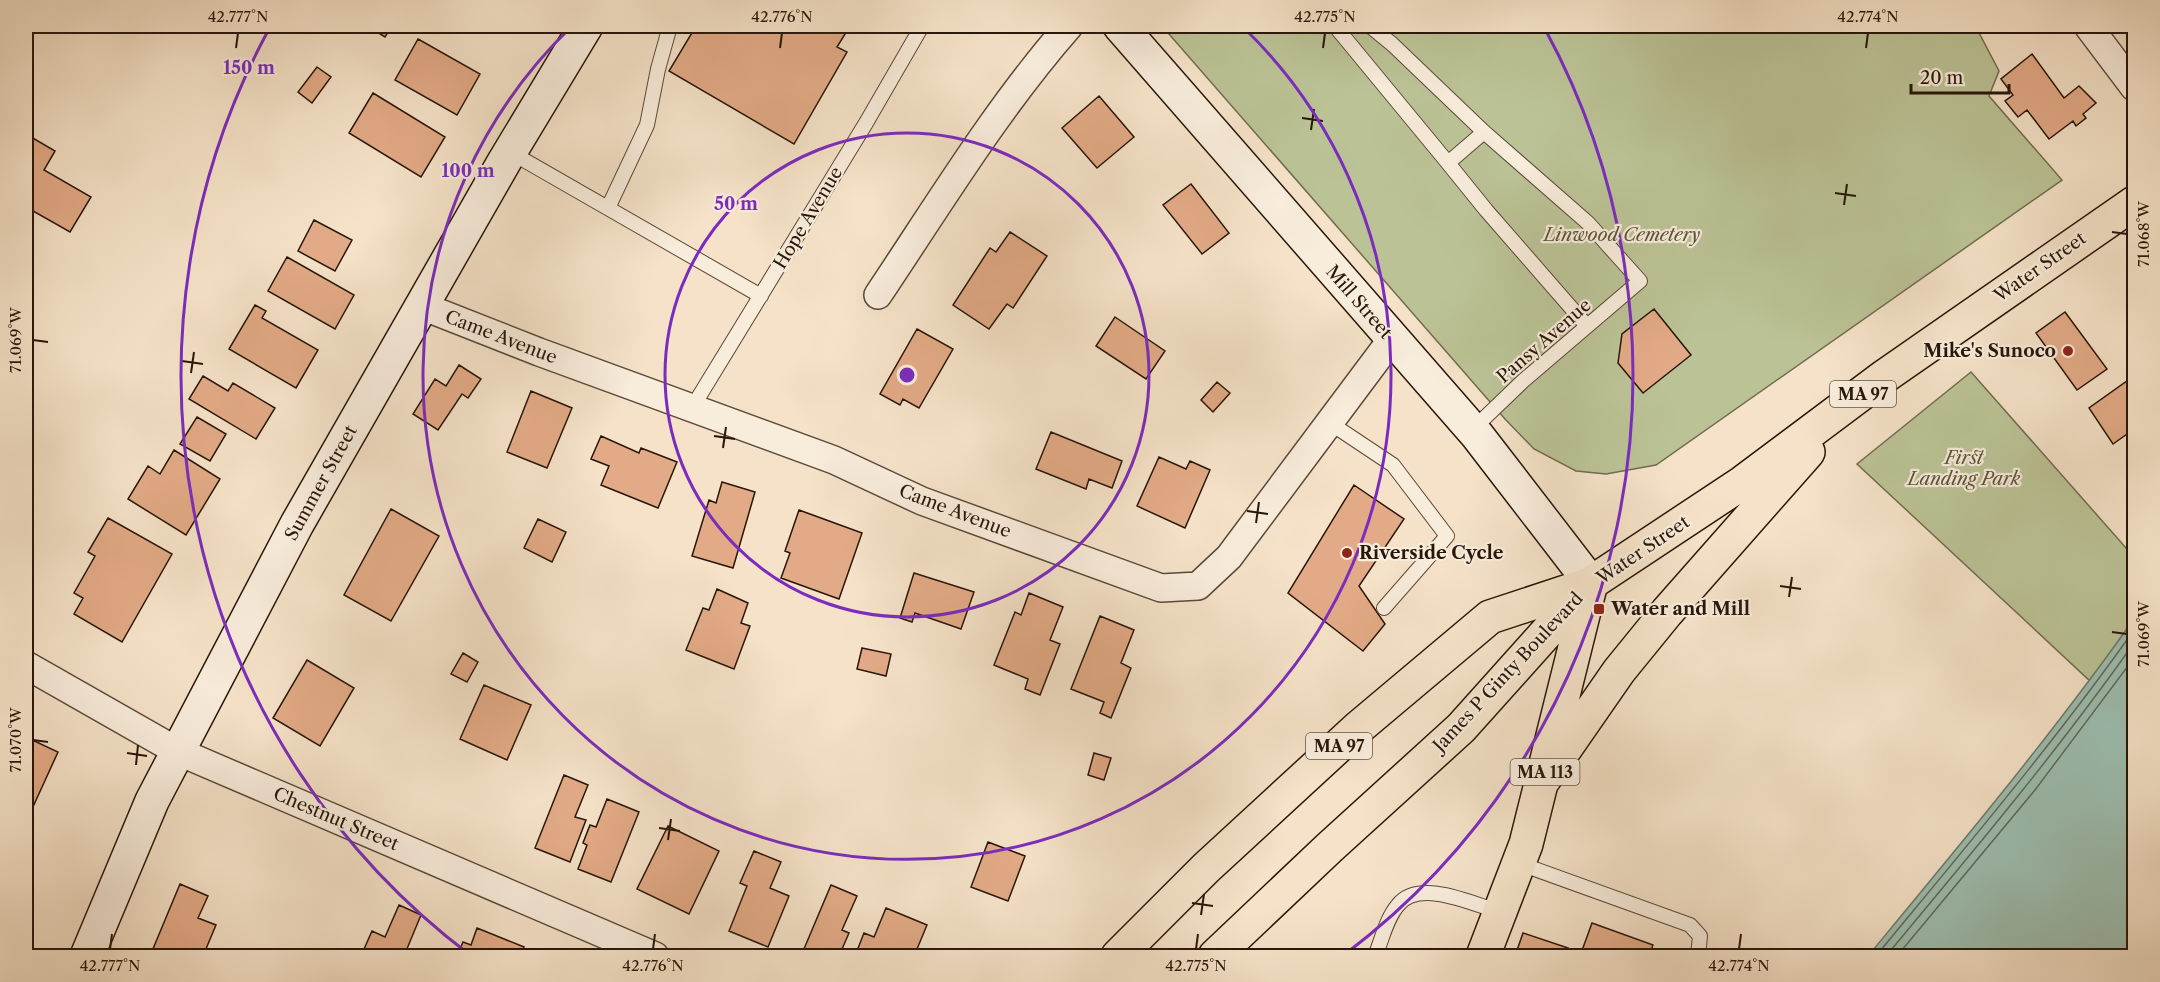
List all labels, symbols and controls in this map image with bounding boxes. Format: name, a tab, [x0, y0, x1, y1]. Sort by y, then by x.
text: 42.777°N	[208, 7, 268, 26]
text: 42.776°N	[751, 7, 813, 26]
text: 42.775°N	[1294, 7, 1356, 26]
text: 42.774°N	[1837, 7, 1899, 26]
text: 150 m	[223, 57, 275, 79]
scale bar	[1911, 57, 2008, 95]
text: 20 m	[1920, 67, 1964, 89]
text: 100 m	[441, 160, 495, 182]
street label: Hope Avenue	[769, 163, 847, 273]
text: 50 m	[714, 193, 758, 215]
text: 71.068°W	[2134, 200, 2153, 267]
park label: Linwood Cemetery	[1542, 224, 1700, 246]
street label: Water Street	[1989, 227, 2091, 307]
street label: Mill Street	[1321, 261, 1397, 344]
street label: Pansy Avenue	[1492, 294, 1596, 388]
text: 71.069°W	[6, 306, 25, 373]
street label: Came Avenue	[442, 306, 560, 368]
place label: Mike's Sunoco	[1923, 340, 2056, 362]
marker: Mike's Sunoco	[2061, 344, 2075, 358]
centre of rings	[897, 365, 917, 385]
road number: MA 97	[1830, 381, 1896, 407]
street label: Summer Street	[280, 421, 362, 545]
park label: First Landing Park	[1906, 447, 2021, 490]
street label: Came Avenue	[896, 480, 1014, 542]
street label: Water Street	[1592, 511, 1694, 590]
place label: Riverside Cycle	[1359, 542, 1504, 564]
marker: Riverside Cycle	[1340, 546, 1354, 560]
street label: James P Ginty Boulevard	[1426, 588, 1588, 758]
place label: Water and Mill	[1610, 598, 1750, 620]
text: 71.069°W	[2134, 600, 2153, 667]
marker: Water and Mill	[1592, 602, 1606, 616]
text: 71.070°W	[6, 707, 25, 773]
road number: MA 97	[1306, 733, 1372, 759]
road number: MA 113	[1510, 759, 1580, 785]
street label: Chestnut Street	[270, 783, 402, 856]
text: 42.777°N	[80, 956, 140, 975]
text: 42.776°N	[622, 956, 684, 975]
text: 42.775°N	[1165, 956, 1227, 975]
text: 42.774°N	[1708, 956, 1770, 975]

